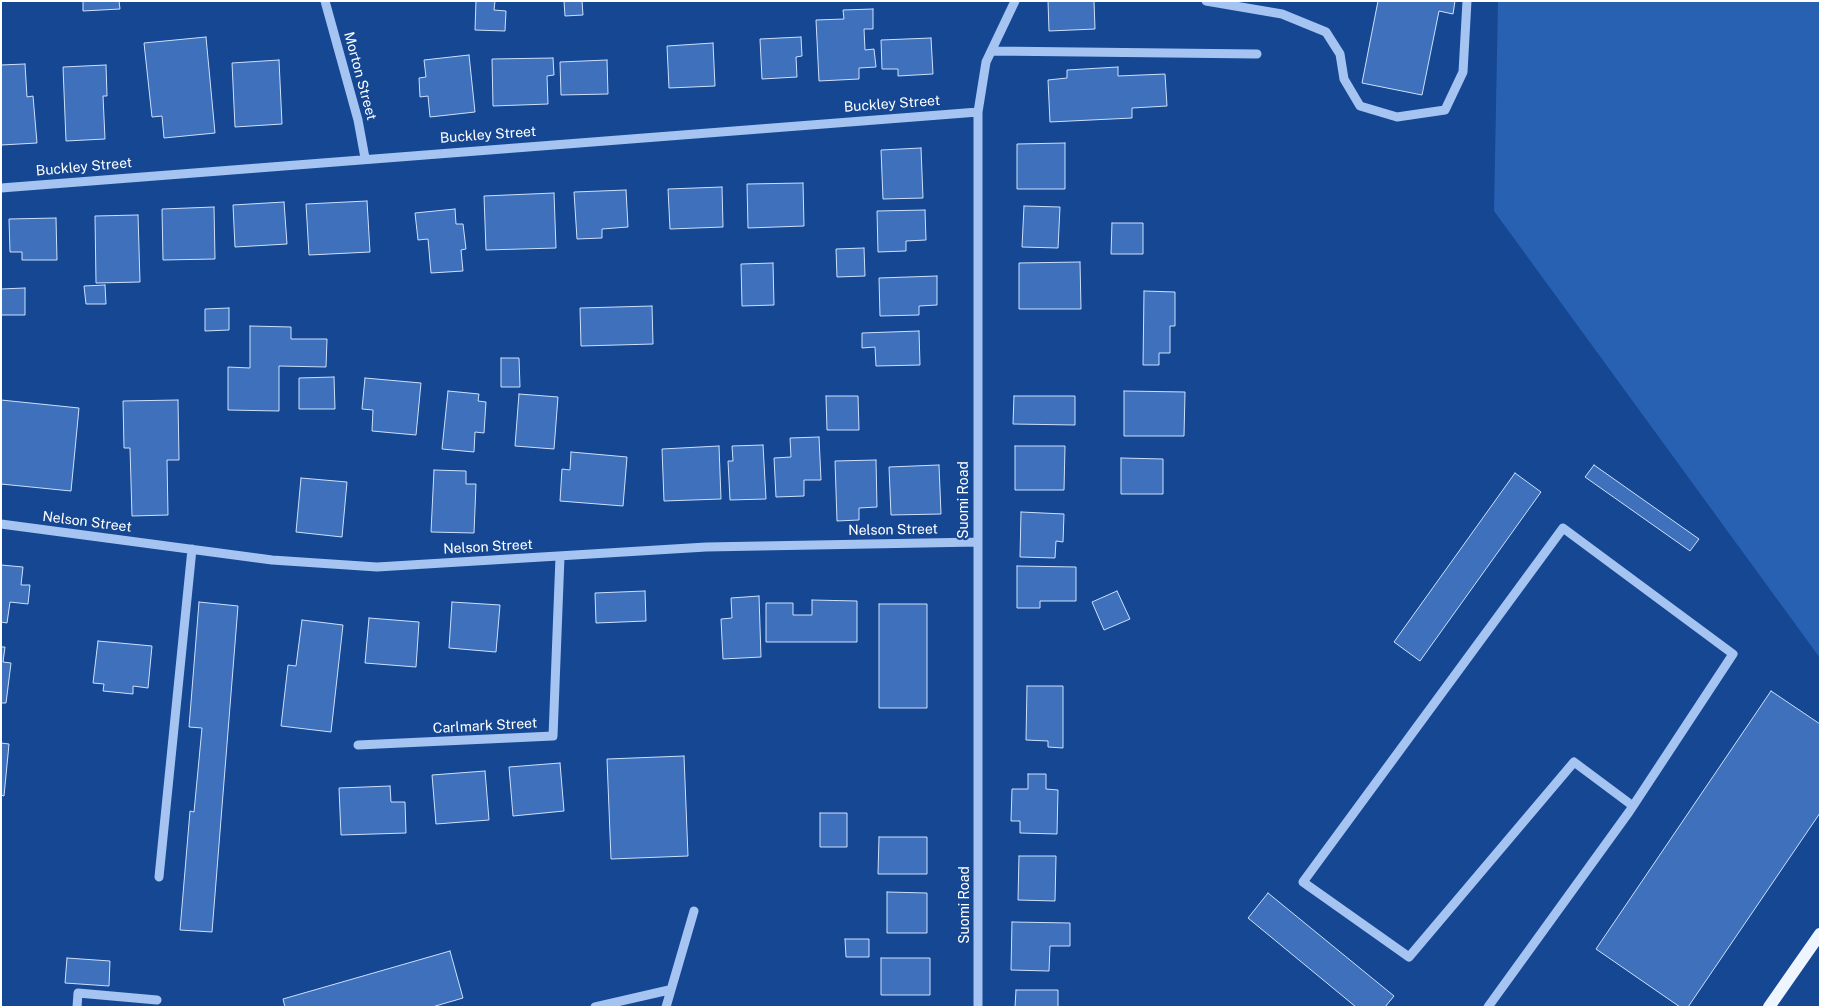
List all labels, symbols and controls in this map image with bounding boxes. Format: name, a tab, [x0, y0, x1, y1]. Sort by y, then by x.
street label: Morton Street	[340, 30, 380, 122]
street label: Buckley Street	[843, 92, 941, 116]
street label: Buckley Street	[439, 123, 537, 147]
street label: Buckley Street	[35, 154, 133, 180]
street label: Suomi Road	[956, 461, 972, 539]
street label: Nelson Street	[41, 508, 133, 536]
street label: Nelson Street	[848, 521, 938, 539]
street label: Nelson Street	[443, 536, 533, 558]
street label: Carlmark Street	[432, 715, 538, 737]
street label: Suomi Road	[957, 866, 973, 944]

